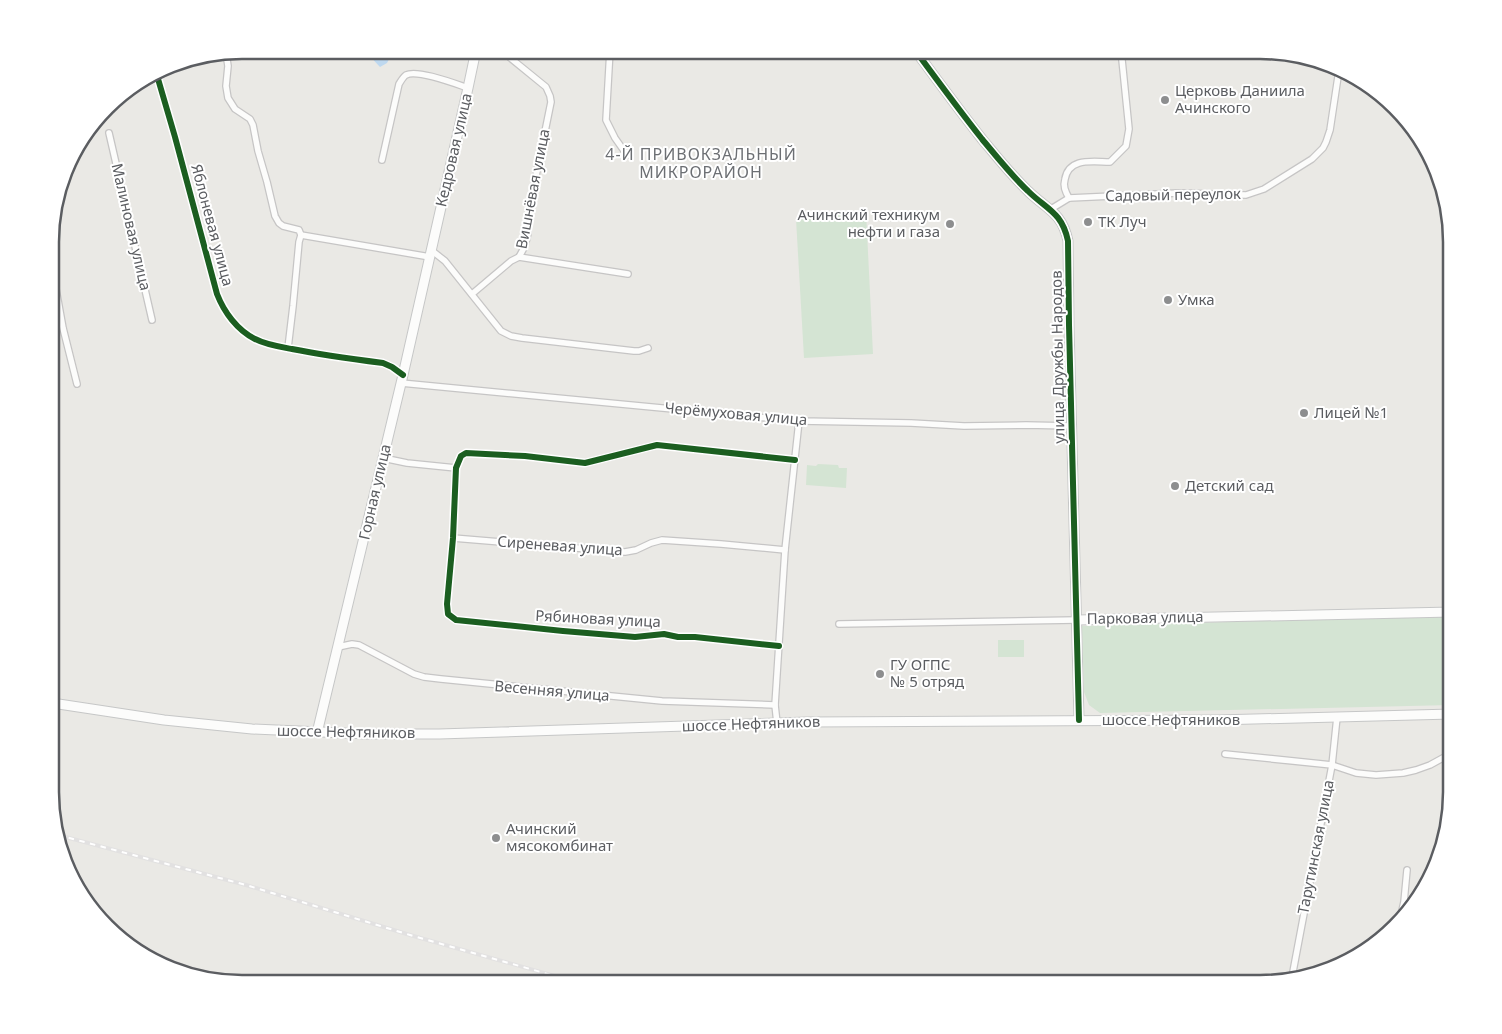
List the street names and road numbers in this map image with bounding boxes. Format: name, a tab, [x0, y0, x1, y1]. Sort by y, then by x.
street label: Кедровая улица	[430, 91, 476, 209]
street label: Вишнёвая улица	[511, 127, 553, 251]
street label: Малиновая улица	[108, 161, 156, 292]
street label: Яблоневая улица	[187, 161, 239, 288]
street label: Садовый переулок	[1105, 183, 1241, 205]
street label: улица Дружбы Народов	[1045, 270, 1069, 444]
street label: Черёмуховая улица	[664, 397, 808, 429]
street label: Горная улица	[353, 442, 395, 542]
street label: Сиреневая улица	[497, 531, 623, 559]
street label: Рябиновая улица	[535, 605, 661, 631]
street label: Парковая улица	[1086, 606, 1204, 628]
street label: Весенняя улица	[494, 675, 611, 705]
street label: шоссе Нефтяников	[1102, 709, 1240, 729]
street label: шоссе Нефтяников	[681, 711, 821, 735]
street label: шоссе Нефтяников	[277, 720, 415, 742]
street label: Тарутинская улица	[1292, 778, 1338, 916]

